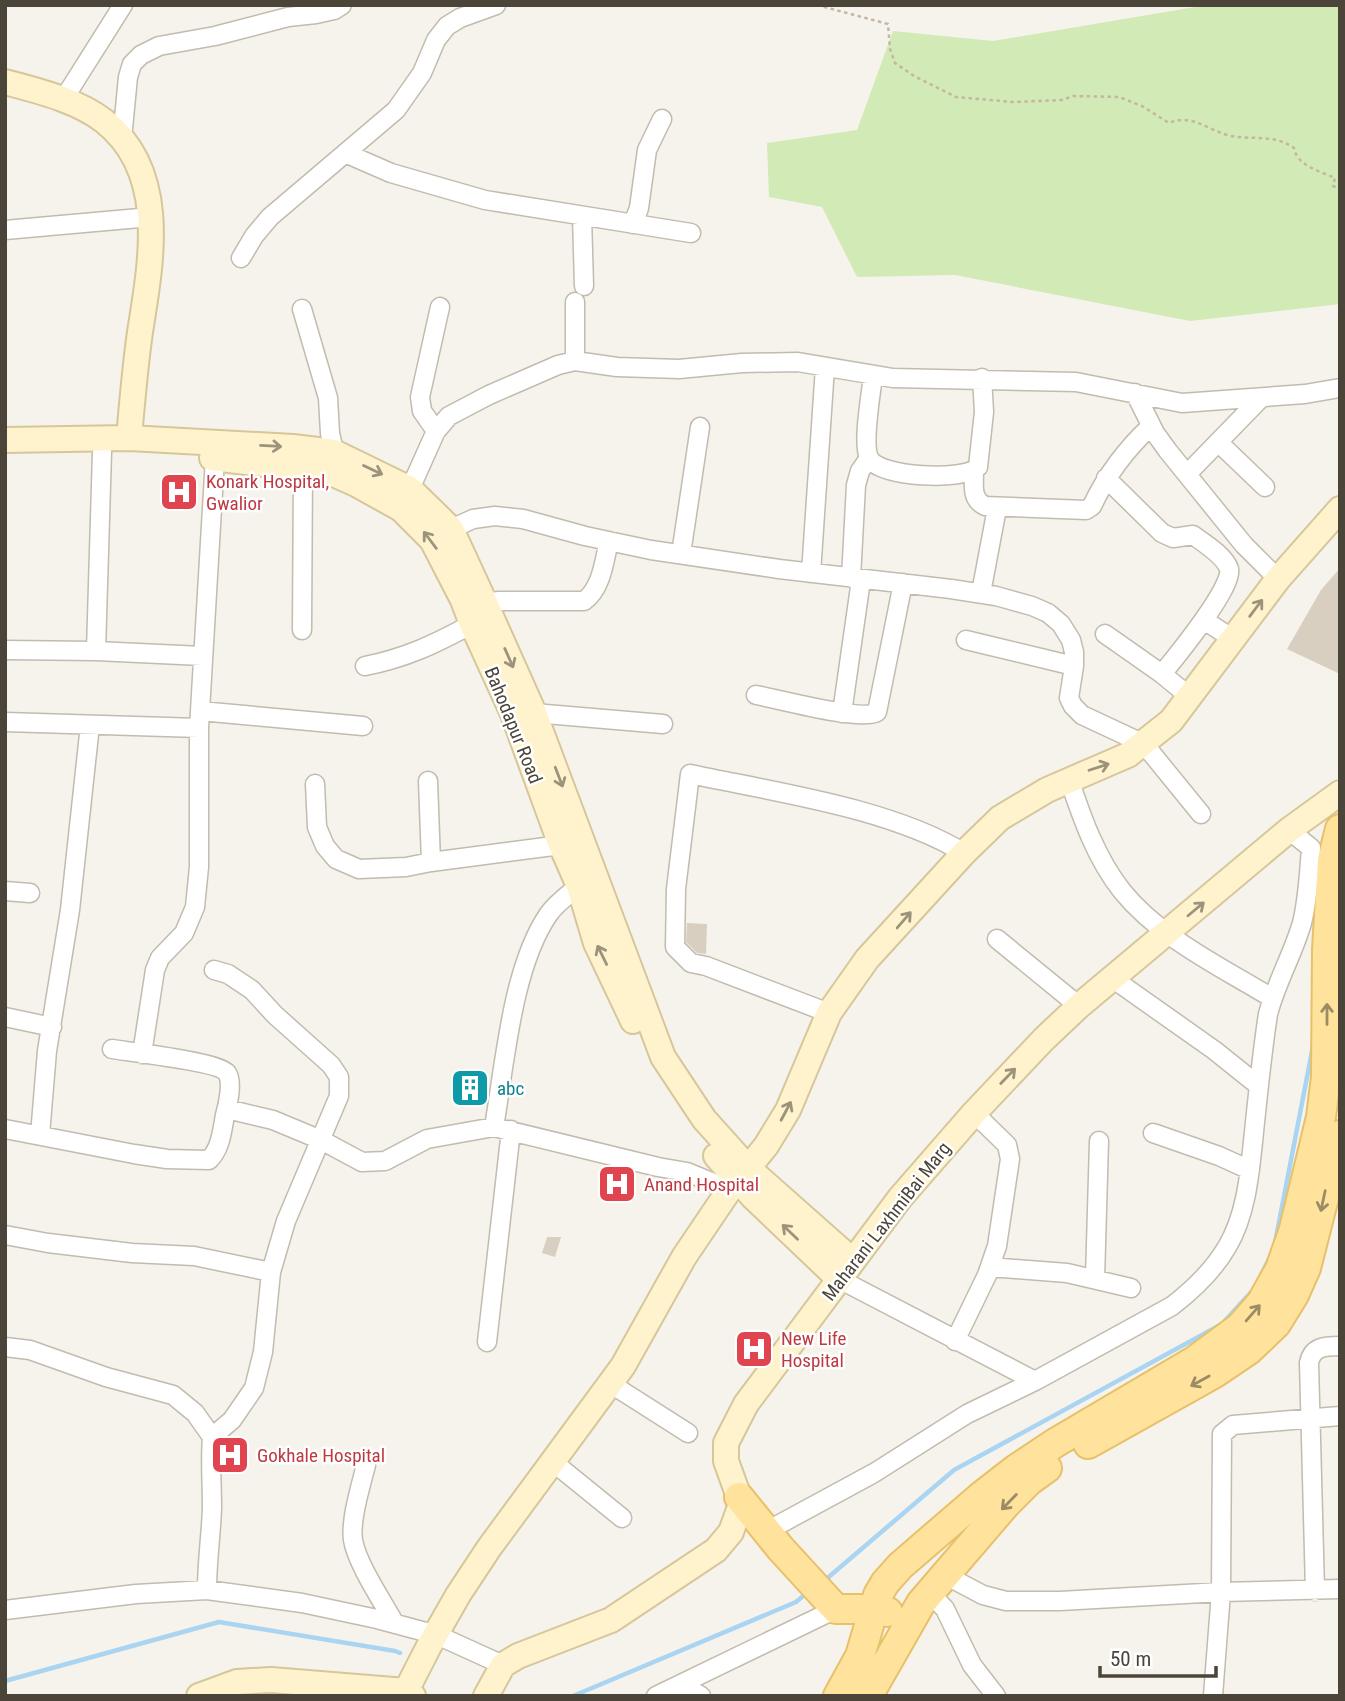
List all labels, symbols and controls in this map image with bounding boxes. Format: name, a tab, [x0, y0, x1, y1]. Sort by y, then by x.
one-way arrow	[259, 440, 282, 453]
one-way arrow	[362, 463, 383, 477]
place label: Konark Hospital, Gwalior	[206, 470, 329, 515]
hospital icon: Konark Hospital, Gwalior	[158, 471, 200, 513]
one-way arrow	[422, 532, 437, 550]
one-way arrow	[1249, 599, 1264, 618]
one-way arrow	[503, 647, 516, 668]
street label: Bahodapur Road	[480, 664, 547, 787]
one-way arrow	[1088, 760, 1110, 772]
one-way arrow	[553, 766, 566, 787]
one-way arrow	[1187, 901, 1205, 917]
one-way arrow	[896, 912, 913, 929]
one-way arrow	[595, 945, 608, 966]
one-way arrow	[1320, 1002, 1334, 1025]
building icon: abc	[449, 1067, 491, 1109]
one-way arrow	[1000, 1068, 1017, 1085]
place label: abc	[497, 1077, 524, 1100]
one-way arrow	[780, 1101, 793, 1122]
street label: Maharani LaxhmiBai Marg	[817, 1137, 956, 1305]
hospital icon: Anand Hospital	[596, 1163, 638, 1205]
place label: Anand Hospital	[644, 1173, 759, 1196]
one-way arrow	[1315, 1189, 1329, 1212]
one-way arrow	[781, 1223, 798, 1240]
one-way arrow	[1245, 1304, 1261, 1322]
place label: New Life Hospital	[781, 1327, 847, 1372]
hospital icon: New Life Hospital	[733, 1328, 775, 1370]
one-way arrow	[1190, 1375, 1211, 1388]
hospital icon: Gokhale Hospital	[209, 1434, 251, 1476]
place label: Gokhale Hospital	[257, 1444, 385, 1467]
one-way arrow	[1000, 1493, 1017, 1510]
scale bar	[1100, 1634, 1216, 1678]
text: 50 m	[1110, 1647, 1151, 1671]

